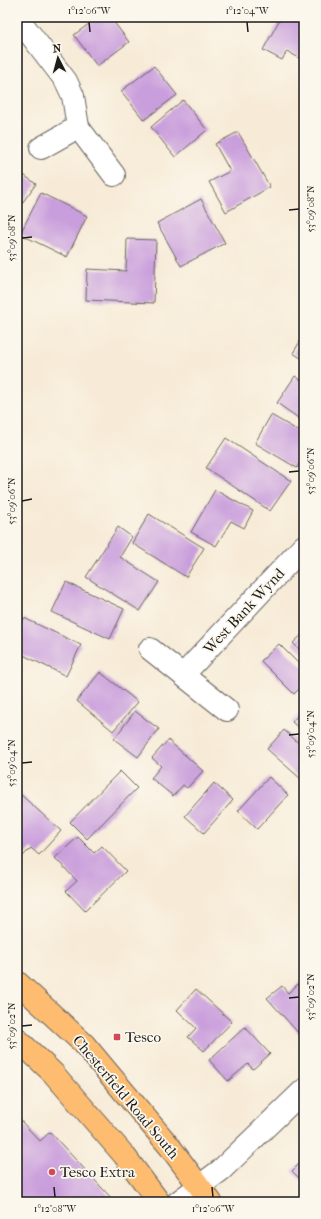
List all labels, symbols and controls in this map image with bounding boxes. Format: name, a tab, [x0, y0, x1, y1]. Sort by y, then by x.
text: 1°12'06"W	[68, 5, 112, 17]
text: 1°12'04"W	[225, 5, 270, 17]
north arrow	[38, 38, 78, 78]
text: N	[52, 42, 62, 55]
text: 53°09'08"N	[305, 185, 317, 233]
text: 53°09'08"N	[6, 214, 18, 262]
text: 53°09'06"N	[305, 447, 317, 495]
text: 53°09'06"N	[6, 477, 18, 525]
street label: West Bank Wynd	[199, 564, 289, 658]
text: 53°09'04"N	[305, 710, 317, 758]
text: 53°09'04"N	[6, 739, 18, 787]
text: 53°09'02"N	[305, 973, 317, 1021]
text: 53°09'02"N	[6, 1002, 18, 1050]
place label: Tesco	[125, 1028, 161, 1046]
street label: Chesterfield Road South	[69, 1032, 183, 1163]
marker: Tesco	[112, 1032, 122, 1042]
place label: Tesco Extra	[60, 1163, 136, 1181]
marker: Tesco Extra	[47, 1167, 57, 1177]
text: 1°12'08"W	[34, 1203, 77, 1215]
text: 1°12'06"W	[192, 1203, 236, 1215]

